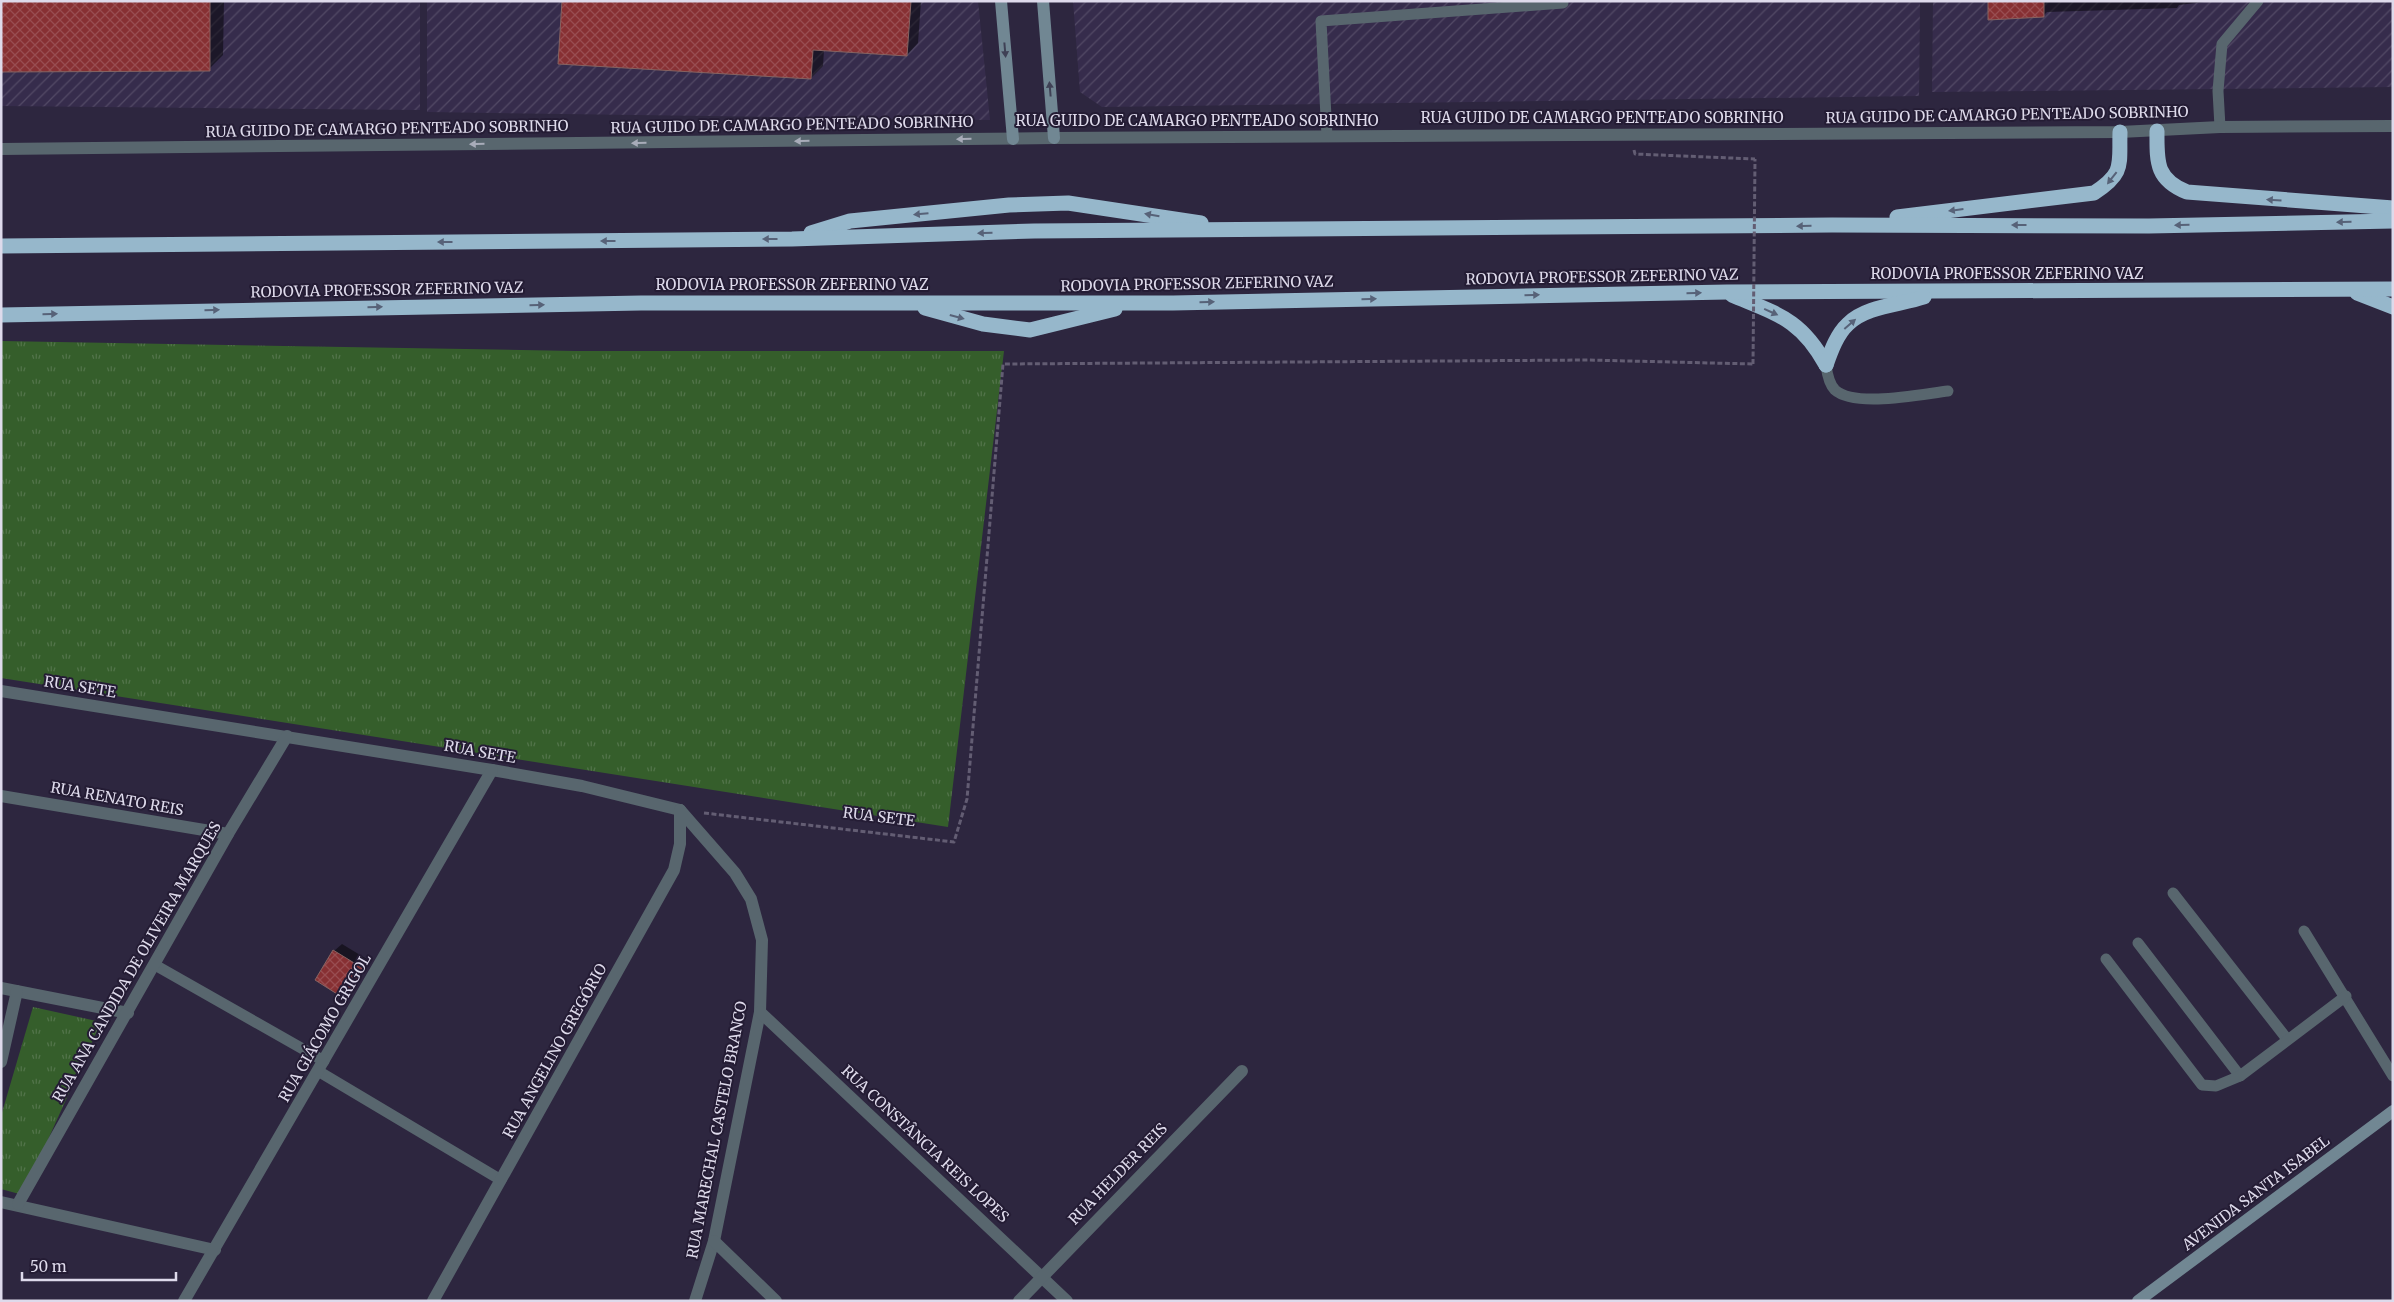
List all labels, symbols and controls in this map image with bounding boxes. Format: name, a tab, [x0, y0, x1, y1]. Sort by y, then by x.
one-way arrow	[1001, 42, 1009, 58]
one-way arrow	[1046, 81, 1054, 97]
street label: RUA GUIDO DE CAMARGO PENTEADO SOBRINHO	[1825, 102, 2189, 127]
street label: RUA GUIDO DE CAMARGO PENTEADO SOBRINHO	[1420, 108, 1784, 127]
street label: RUA GUIDO DE CAMARGO PENTEADO SOBRINHO	[1015, 111, 1379, 130]
street label: RUA GUIDO DE CAMARGO PENTEADO SOBRINHO	[610, 112, 974, 137]
street label: RUA GUIDO DE CAMARGO PENTEADO SOBRINHO	[205, 116, 569, 141]
one-way arrow	[956, 135, 972, 143]
one-way arrow	[793, 137, 809, 145]
one-way arrow	[631, 139, 647, 147]
one-way arrow	[468, 140, 484, 148]
one-way arrow	[2107, 171, 2117, 185]
one-way arrow	[2266, 196, 2282, 204]
one-way arrow	[1948, 206, 1964, 214]
one-way arrow	[1144, 210, 1160, 218]
one-way arrow	[913, 211, 929, 219]
one-way arrow	[2336, 218, 2352, 226]
one-way arrow	[2011, 221, 2027, 229]
one-way arrow	[2173, 221, 2189, 229]
one-way arrow	[1796, 222, 1812, 230]
one-way arrow	[977, 229, 993, 237]
one-way arrow	[762, 235, 778, 243]
one-way arrow	[599, 237, 615, 245]
one-way arrow	[437, 238, 453, 246]
street label: RODOVIA PROFESSOR ZEFERINO VAZ	[1870, 264, 2144, 283]
street label: RODOVIA PROFESSOR ZEFERINO VAZ	[1465, 265, 1739, 288]
street label: RODOVIA PROFESSOR ZEFERINO VAZ	[1060, 272, 1334, 295]
street label: RODOVIA PROFESSOR ZEFERINO VAZ	[655, 275, 929, 294]
street label: RODOVIA PROFESSOR ZEFERINO VAZ	[250, 278, 524, 301]
one-way arrow	[1687, 289, 1703, 297]
one-way arrow	[1524, 291, 1540, 299]
one-way arrow	[1362, 294, 1378, 302]
one-way arrow	[1199, 298, 1215, 306]
one-way arrow	[530, 301, 546, 309]
one-way arrow	[367, 303, 383, 311]
one-way arrow	[205, 306, 221, 314]
one-way arrow	[1764, 308, 1778, 316]
one-way arrow	[42, 310, 58, 318]
one-way arrow	[949, 313, 965, 321]
one-way arrow	[1844, 318, 1857, 329]
street label: RUA SETE	[43, 671, 118, 702]
street label: RUA SETE	[443, 736, 518, 767]
street label: RUA RENATO REIS	[49, 777, 185, 820]
street label: RUA SETE	[842, 803, 917, 830]
street label: RUA ANA CANDIDA DE OLIVEIRA MARQUES	[48, 818, 225, 1105]
street label: RUA GIÁCOMO GRIGOL	[273, 949, 375, 1105]
street label: RUA ANGELINO GREGÓRIO	[498, 959, 611, 1142]
street label: RUA MARECHAL CASTELO BRANCO	[682, 999, 751, 1260]
street label: RUA CONSTÂNCIA REIS LOPES	[838, 1060, 1014, 1226]
street label: RUA HELDER REIS	[1064, 1119, 1171, 1228]
street label: AVENIDA SANTA ISABEL	[2177, 1131, 2334, 1255]
scale bar	[22, 1250, 176, 1282]
text: 50 m	[30, 1257, 67, 1276]

